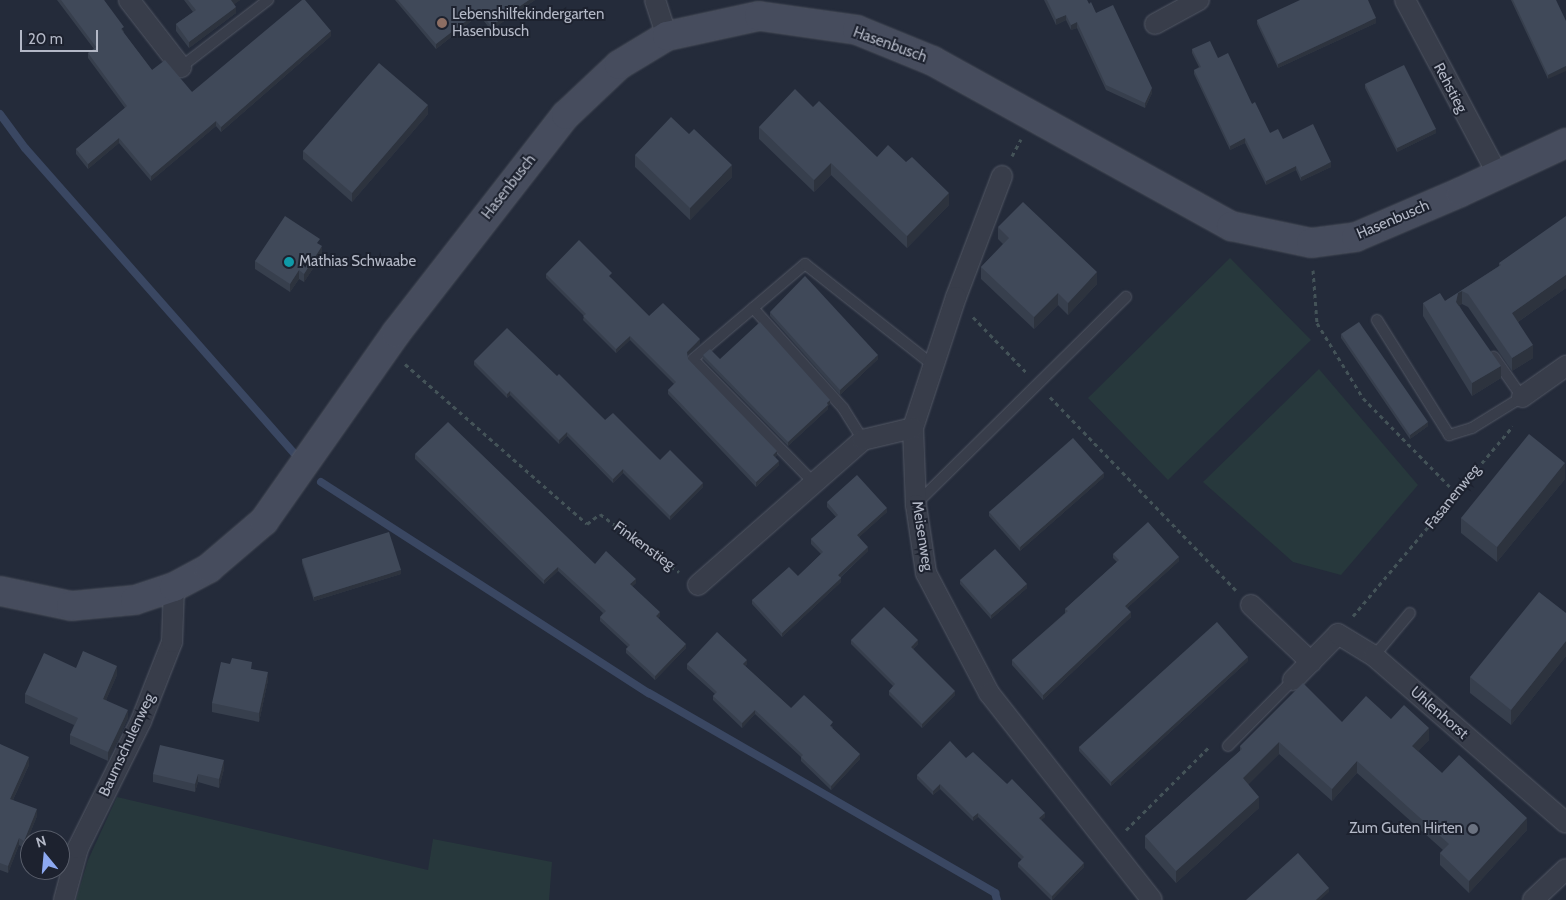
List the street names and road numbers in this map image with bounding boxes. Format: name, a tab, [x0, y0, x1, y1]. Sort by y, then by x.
street label: Hasenbusch	[851, 23, 929, 67]
street label: Rehstieg	[1429, 60, 1471, 116]
street label: Hasenbusch	[478, 151, 540, 223]
street label: Hasenbusch	[1354, 197, 1432, 243]
street label: Fasanenweg	[1421, 461, 1485, 533]
street label: Meisenweg	[908, 500, 936, 572]
street label: Finkenstieg	[610, 518, 678, 574]
street label: Uhlenhorst	[1406, 683, 1472, 743]
street label: Baumschulenweg	[95, 691, 159, 799]

